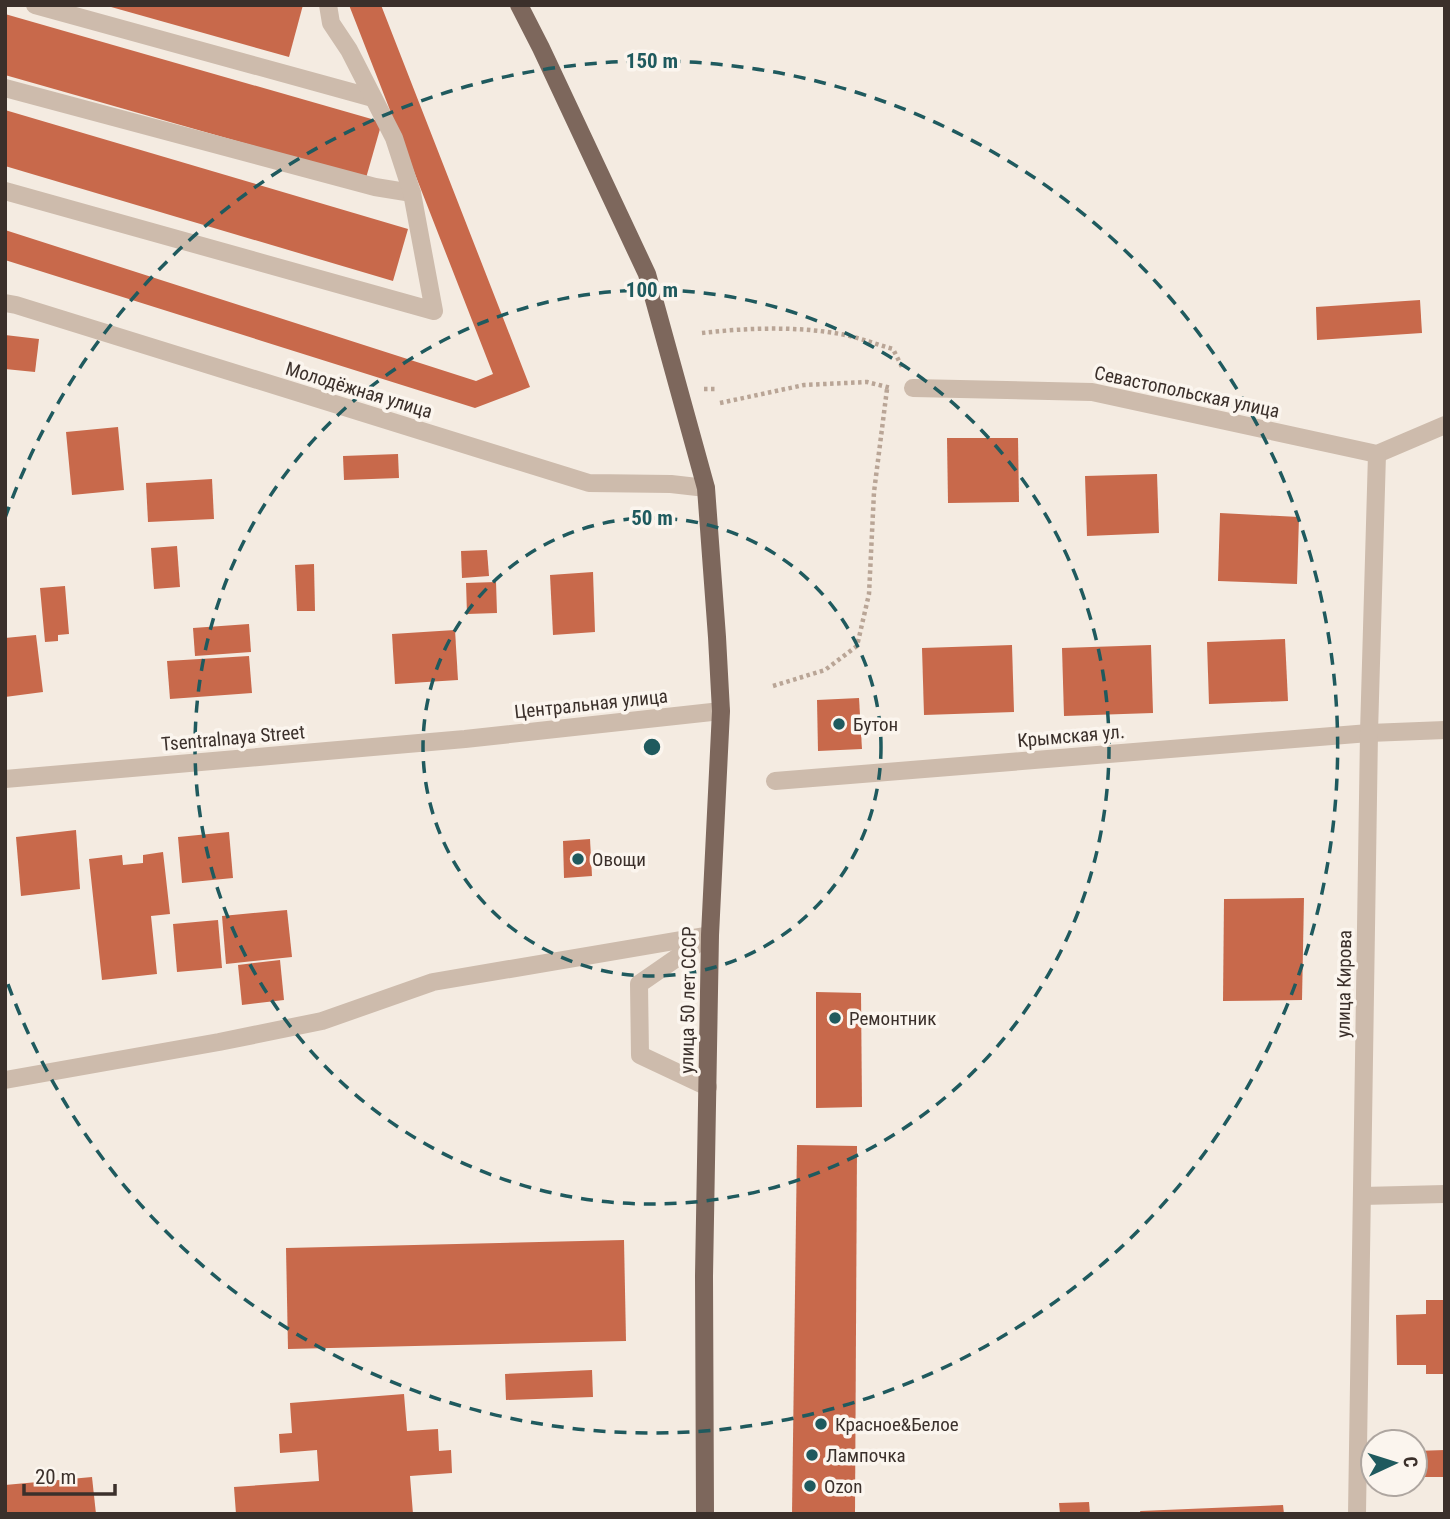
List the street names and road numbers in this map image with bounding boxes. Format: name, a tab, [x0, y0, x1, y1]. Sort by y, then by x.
street label: Молодёжная улица	[283, 357, 435, 423]
street label: Севастопольская улица	[1092, 361, 1282, 423]
street label: Центральная улица	[513, 684, 669, 724]
street label: Tsentralnaya Street	[160, 720, 306, 756]
street label: Крымская ул.	[1016, 720, 1126, 752]
street label: улица 50 лет СССР	[675, 926, 701, 1074]
street label: улица Кирова	[1332, 930, 1356, 1038]

